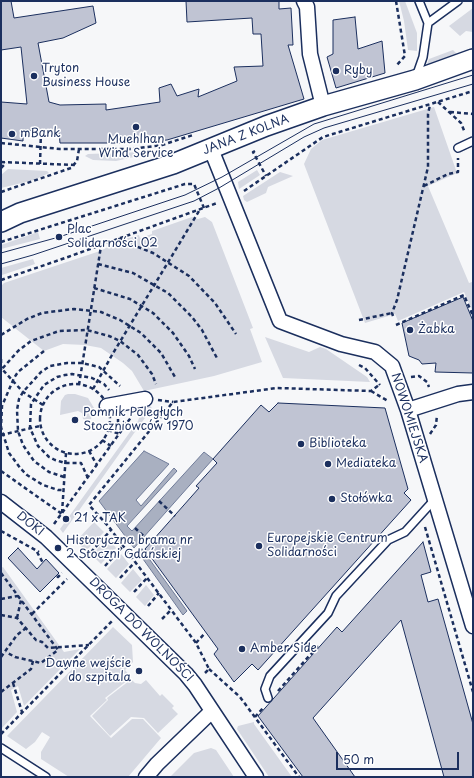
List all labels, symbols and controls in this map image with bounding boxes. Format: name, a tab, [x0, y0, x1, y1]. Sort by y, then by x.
place label: Tryton Business House	[42, 62, 130, 90]
place label: Ryby	[344, 64, 372, 78]
marker: Ryby	[331, 66, 341, 76]
marker: Tryton Business House	[29, 71, 39, 81]
street label: JANA Z KOLNA	[201, 112, 291, 158]
marker: Muehlhan Wind Service	[131, 122, 141, 132]
place label: mBank	[20, 127, 61, 141]
marker: mBank	[7, 129, 17, 139]
place label: Muehlhan Wind Service	[99, 133, 173, 161]
place label: Plac Solidarności 02	[67, 223, 158, 251]
marker: Plac Solidarności 02	[54, 232, 64, 242]
place label: Żabka	[418, 323, 455, 337]
marker: Żabka	[405, 325, 415, 335]
street label: NOWOMIEJSKA	[388, 371, 430, 465]
place label: Pomnik Poległych Stoczniowców 1970	[83, 406, 194, 434]
marker: Pomnik Poległych Stoczniowców 1970	[70, 415, 80, 425]
place label: Biblioteka	[309, 437, 366, 451]
marker: Biblioteka	[296, 439, 306, 449]
place label: Mediateka	[336, 457, 396, 471]
marker: Mediateka	[323, 459, 333, 469]
place label: Stołówka	[340, 492, 392, 506]
marker: Stołówka	[327, 494, 337, 504]
street label: DOKI	[14, 509, 46, 539]
place label: 21 x TAK	[74, 512, 126, 526]
marker: 21 x TAK	[61, 514, 71, 524]
place label: Europejskie Centrum Solidarności	[267, 532, 388, 560]
place label: Historyczna brama nr 2 Stoczni Gdańskiej	[66, 534, 193, 562]
marker: Europejskie Centrum Solidarności	[254, 541, 264, 551]
marker: Historyczna brama nr 2 Stoczni Gdańskiej	[53, 543, 63, 553]
street label: DROGA DO WOLNOŚCI	[86, 575, 196, 685]
place label: Amber Side	[250, 642, 317, 656]
marker: Amber Side	[237, 644, 247, 654]
place label: Dawne wejście do szpitala	[45, 657, 131, 685]
marker: Dawne wejście do szpitala	[134, 666, 144, 676]
scale bar	[338, 744, 461, 770]
text: 50 m	[343, 750, 374, 768]

